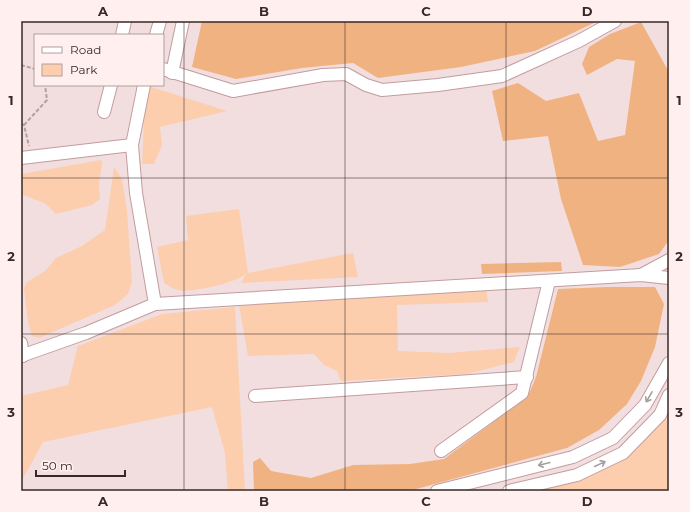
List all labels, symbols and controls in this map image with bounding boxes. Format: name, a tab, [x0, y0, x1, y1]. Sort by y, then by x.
text: A	[97, 3, 109, 19]
text: B	[259, 3, 269, 19]
text: C	[421, 3, 431, 19]
text: D	[582, 3, 593, 19]
legend	[34, 34, 164, 86]
text: Road	[70, 42, 101, 57]
text: Park	[70, 62, 98, 77]
text: 1	[8, 92, 14, 108]
text: 1	[676, 92, 682, 108]
text: 2	[7, 248, 15, 264]
text: 2	[675, 248, 683, 264]
one-way arrow	[645, 391, 653, 403]
text: 3	[6, 404, 15, 420]
text: 3	[674, 404, 683, 420]
scale bar	[36, 452, 125, 478]
text: 50 m	[42, 458, 73, 473]
one-way arrow	[594, 460, 606, 467]
one-way arrow	[537, 461, 550, 469]
text: A	[97, 493, 109, 509]
text: B	[259, 493, 269, 509]
text: C	[421, 493, 431, 509]
text: D	[582, 493, 593, 509]

